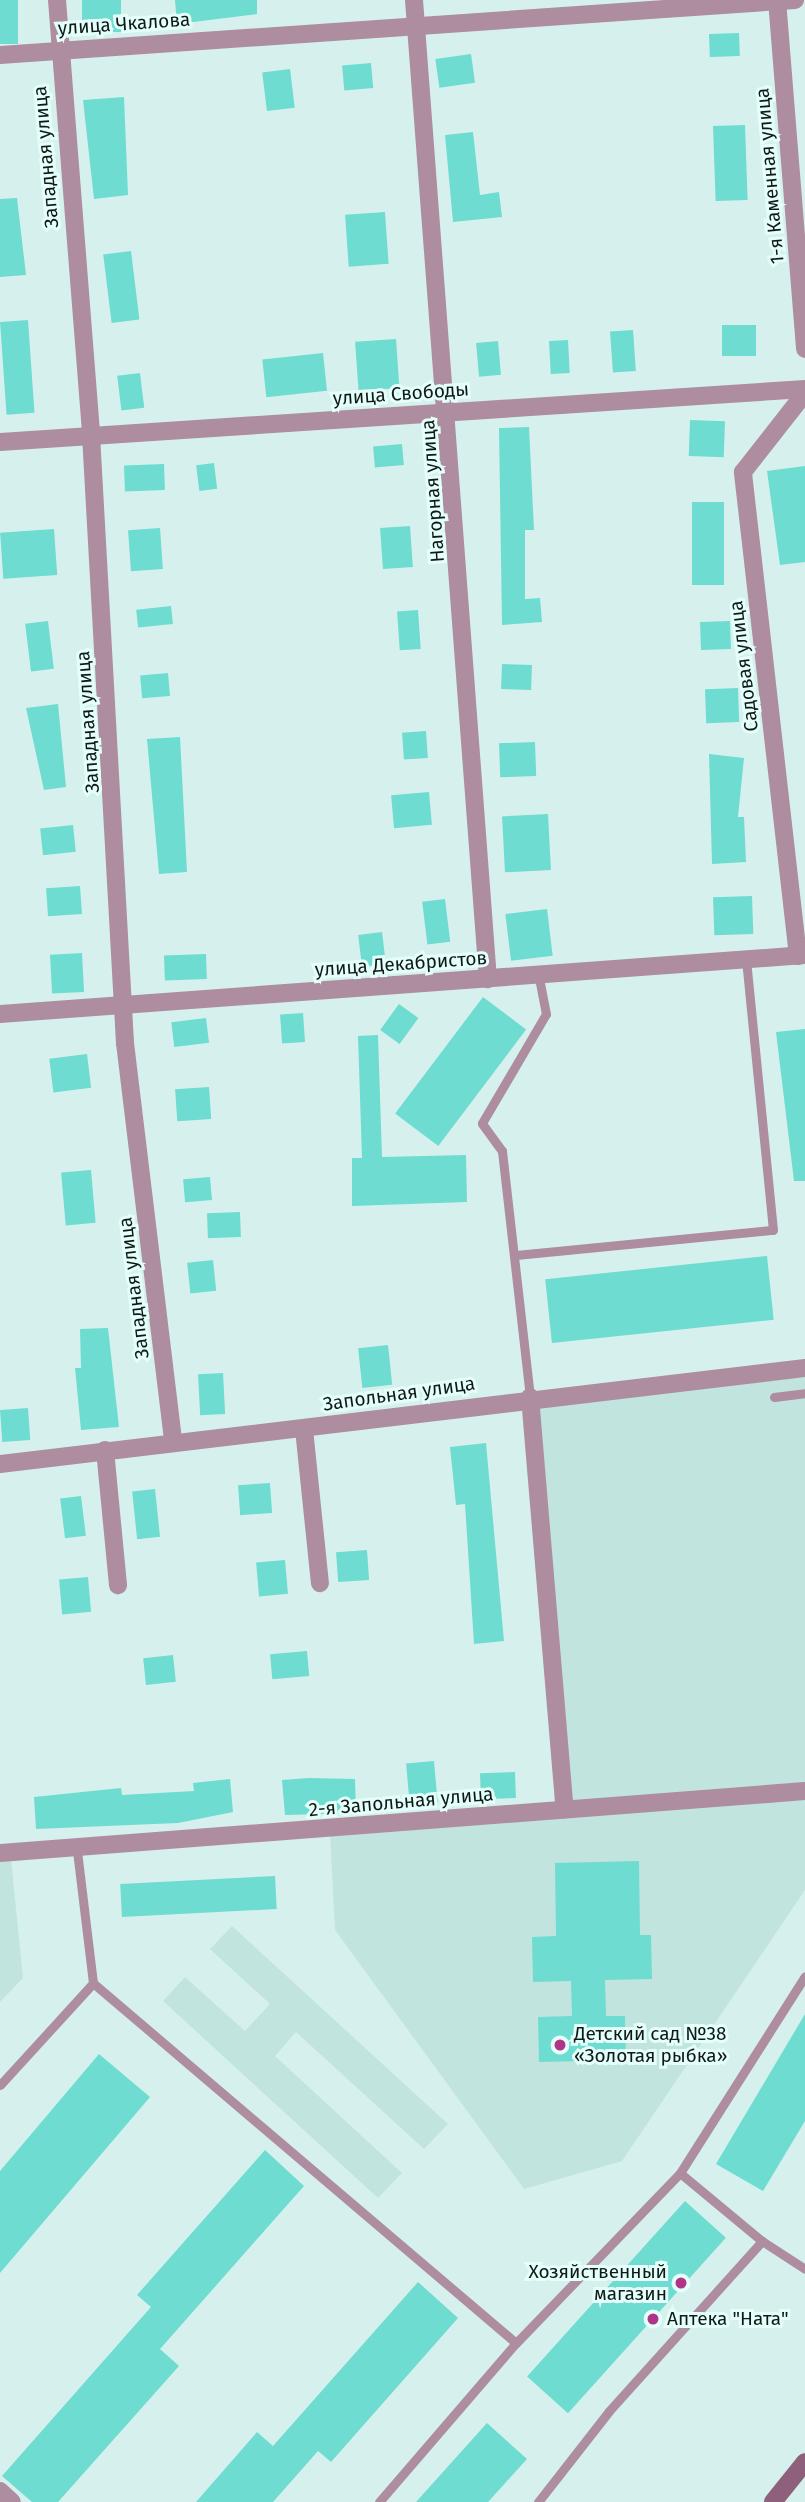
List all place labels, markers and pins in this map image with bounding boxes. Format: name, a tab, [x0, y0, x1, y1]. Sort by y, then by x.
place label: Детский сад №38 «Золотая рыбка»	[574, 2023, 727, 2067]
marker: Детский сад №38 «Золотая рыбка»	[552, 2037, 568, 2053]
place label: Хозяйственный магазин	[529, 2261, 667, 2305]
marker: Хозяйственный магазин	[673, 2275, 689, 2291]
place label: Аптека "Ната"	[667, 2308, 788, 2330]
marker: Аптека "Ната"	[645, 2311, 661, 2327]

